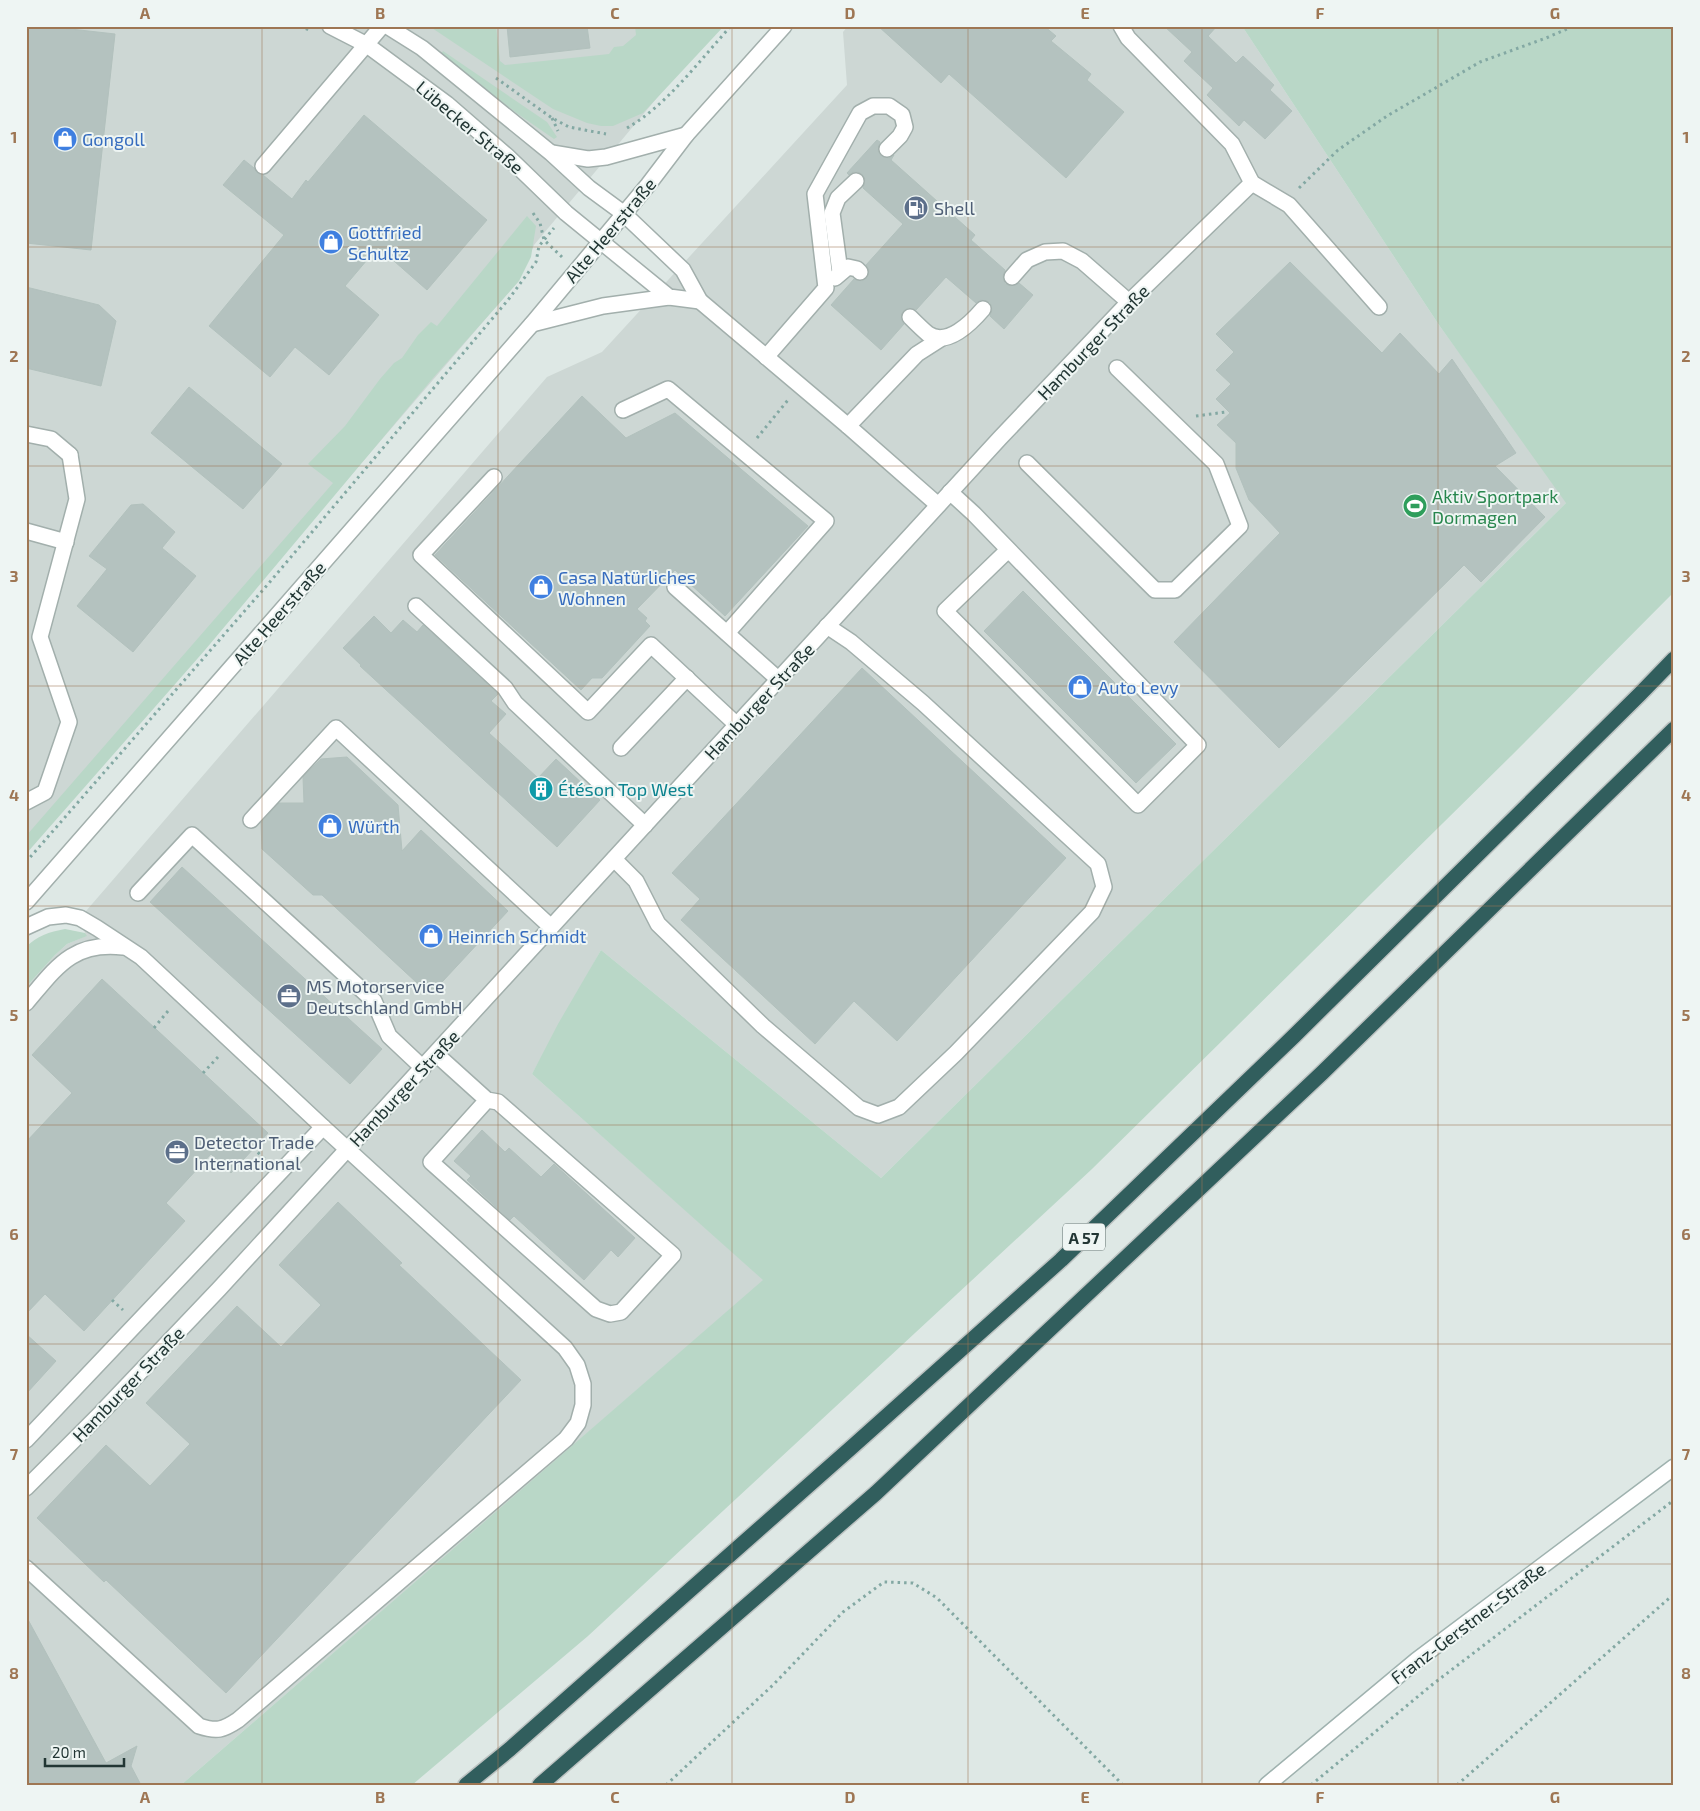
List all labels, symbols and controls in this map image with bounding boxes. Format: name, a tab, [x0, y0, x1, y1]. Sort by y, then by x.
text: A	[140, 3, 151, 22]
text: B	[375, 3, 385, 22]
text: C	[610, 3, 620, 22]
text: D	[845, 3, 856, 22]
text: E	[1080, 3, 1090, 22]
text: F	[1316, 3, 1325, 22]
text: G	[1550, 3, 1560, 22]
street label: Lübecker Straße	[412, 76, 528, 178]
shop icon: Gongoll	[52, 126, 78, 152]
text: 1	[11, 127, 17, 146]
text: 1	[1683, 127, 1689, 146]
place label: Gongoll	[82, 128, 146, 150]
street label: Alte Heerstraße	[560, 173, 660, 287]
fuel station icon: Shell	[903, 195, 929, 221]
place label: Shell	[934, 197, 976, 219]
place label: Gottfried Schultz	[348, 221, 422, 264]
shop icon: Gottfried Schultz	[318, 229, 344, 255]
street label: Hamburger Straße	[1032, 280, 1154, 404]
text: 2	[9, 346, 19, 365]
text: 2	[1681, 346, 1691, 365]
place label: Aktiv Sportpark Dormagen	[1432, 485, 1558, 528]
sports icon: Aktiv Sportpark Dormagen	[1402, 493, 1428, 519]
street label: Alte Heerstraße	[228, 557, 330, 669]
text: 3	[9, 566, 19, 585]
place label: Casa Natürliches Wohnen	[558, 566, 696, 609]
text: 3	[1681, 566, 1691, 585]
shop icon: Casa Natürliches Wohnen	[528, 574, 554, 600]
street label: Hamburger Straße	[699, 638, 819, 764]
shop icon: Auto Levy	[1067, 674, 1093, 700]
place label: Auto Levy	[1098, 676, 1179, 698]
building icon: Étéson Top West	[528, 776, 554, 802]
place label: Étéson Top West	[558, 778, 693, 800]
text: 4	[9, 785, 19, 804]
text: 4	[1681, 785, 1691, 804]
shop icon: Würth	[317, 813, 343, 839]
place label: Würth	[348, 815, 400, 837]
shop icon: Heinrich Schmidt	[418, 923, 444, 949]
place label: Heinrich Schmidt	[448, 925, 586, 947]
place label: MS Motorservice Deutschland GmbH	[306, 975, 463, 1018]
office icon: MS Motorservice Deutschland GmbH	[276, 983, 302, 1009]
text: 5	[10, 1005, 19, 1024]
text: 5	[1682, 1005, 1691, 1024]
street label: Hamburger Straße	[344, 1025, 464, 1151]
place label: Detector Trade International	[194, 1131, 314, 1174]
office icon: Detector Trade International	[164, 1139, 190, 1165]
text: 6	[9, 1224, 19, 1243]
road number: A 57	[1063, 1224, 1105, 1250]
text: 6	[1681, 1224, 1691, 1243]
street label: Hamburger Straße	[67, 1322, 189, 1446]
text: 7	[10, 1444, 19, 1463]
text: 7	[1682, 1444, 1691, 1463]
street label: Franz-Gerstner-Straße	[1386, 1558, 1550, 1688]
text: 8	[9, 1663, 19, 1682]
text: 8	[1681, 1663, 1691, 1682]
scale bar	[45, 1736, 124, 1768]
text: 20 m	[52, 1743, 86, 1761]
text: A	[140, 1787, 151, 1806]
text: B	[375, 1787, 385, 1806]
text: C	[610, 1787, 620, 1806]
text: D	[845, 1787, 856, 1806]
text: E	[1080, 1787, 1090, 1806]
text: F	[1316, 1787, 1325, 1806]
text: G	[1550, 1787, 1560, 1806]

